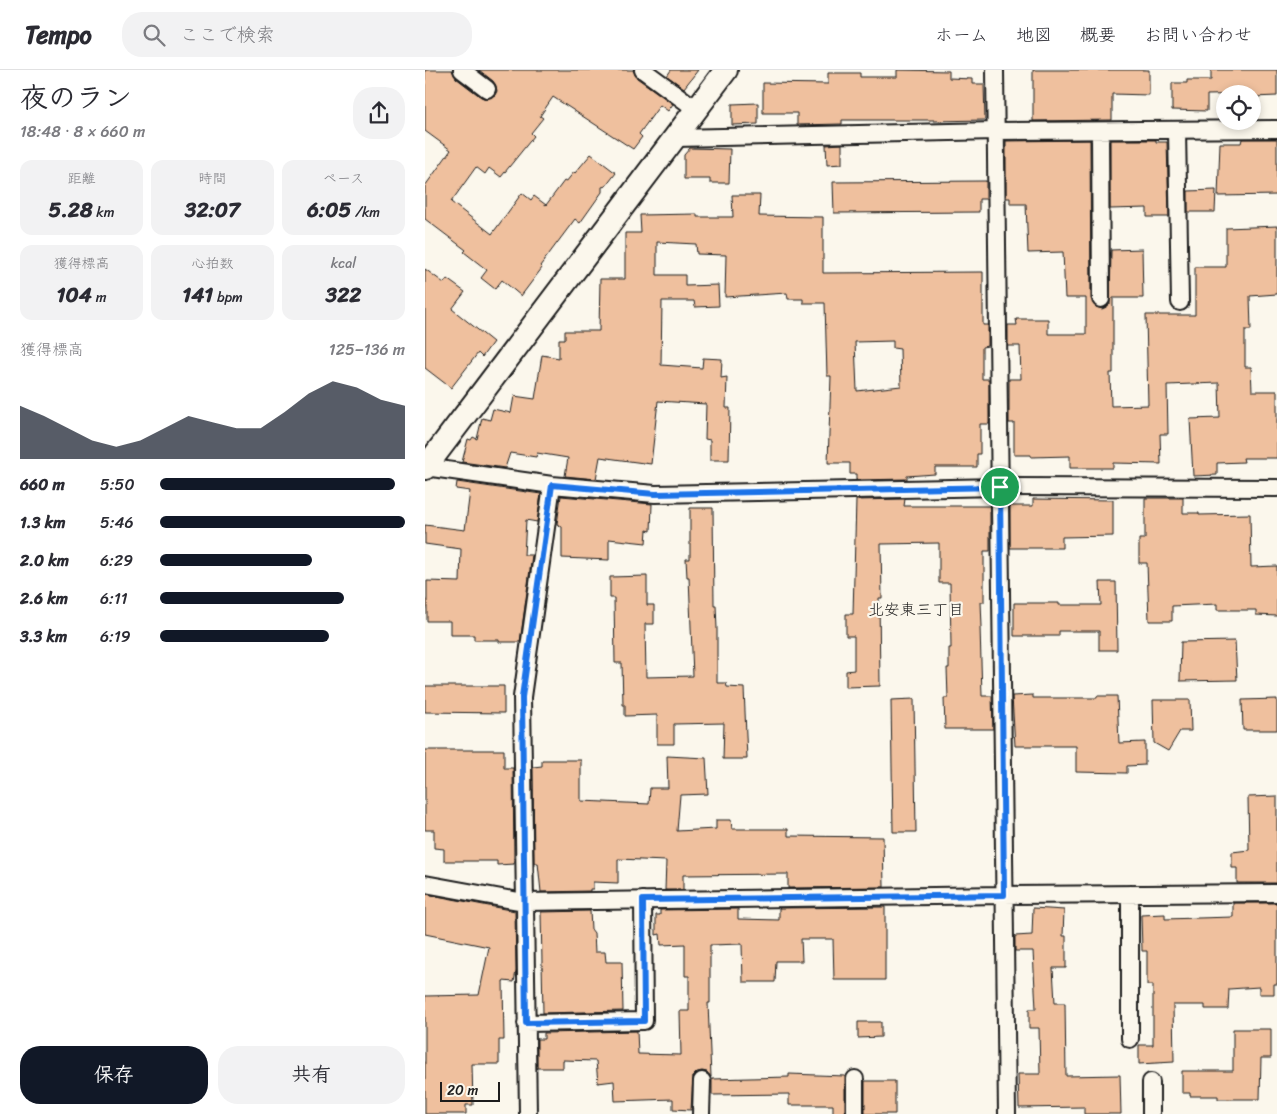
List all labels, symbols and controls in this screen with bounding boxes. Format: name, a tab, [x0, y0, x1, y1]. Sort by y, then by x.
search box	[122, 12, 472, 57]
text: Tempo	[25, 14, 92, 56]
text: ここで検索	[180, 18, 275, 51]
text: ホーム	[935, 19, 988, 51]
text: 地図	[1016, 19, 1052, 51]
text: 概要	[1080, 19, 1116, 51]
text: お問い合わせ	[1144, 19, 1252, 51]
icon: search	[140, 21, 168, 49]
text: 夜のラン	[20, 73, 132, 122]
map controls	[1216, 85, 1261, 130]
button: locate	[1216, 85, 1261, 130]
button: share	[353, 87, 405, 139]
text: 18:48 · 8 × 660 m	[20, 117, 145, 146]
text: 距離	[68, 166, 96, 191]
text: 時間	[199, 166, 227, 191]
text: ペース	[323, 166, 364, 191]
text: 5.28	[49, 191, 93, 229]
text: 32:07	[185, 191, 240, 229]
text: 6:05	[307, 191, 351, 229]
text: km	[93, 200, 114, 225]
text: /km	[351, 200, 380, 225]
text: 獲得標高	[54, 251, 110, 276]
text: 心拍数	[192, 251, 234, 276]
text: kcal	[331, 251, 356, 276]
text: 104	[57, 276, 92, 314]
text: 141	[182, 276, 213, 314]
text: 322	[326, 276, 361, 314]
text: m	[92, 285, 106, 310]
text: bpm	[213, 285, 243, 310]
text: 獲得標高	[20, 335, 84, 364]
text: 125–136 m	[329, 335, 405, 364]
pin	[979, 466, 1021, 508]
text: 660 m	[20, 470, 65, 499]
text: 5:50	[100, 470, 135, 499]
icon: arrive	[986, 473, 1014, 501]
text: 1.3 km	[20, 508, 65, 537]
text: 5:46	[100, 508, 134, 537]
text: 2.0 km	[20, 546, 69, 575]
text: 6:29	[100, 546, 133, 575]
text: 2.6 km	[20, 584, 68, 613]
text: 6:11	[100, 584, 128, 613]
district label: 北安東三丁目	[868, 595, 964, 624]
text: 3.3 km	[20, 622, 67, 651]
text: 6:19	[100, 622, 131, 651]
button: 保存	[20, 1046, 208, 1104]
button: 共有	[218, 1046, 405, 1104]
text: 20 m	[447, 1078, 478, 1103]
scale bar	[440, 1079, 500, 1102]

